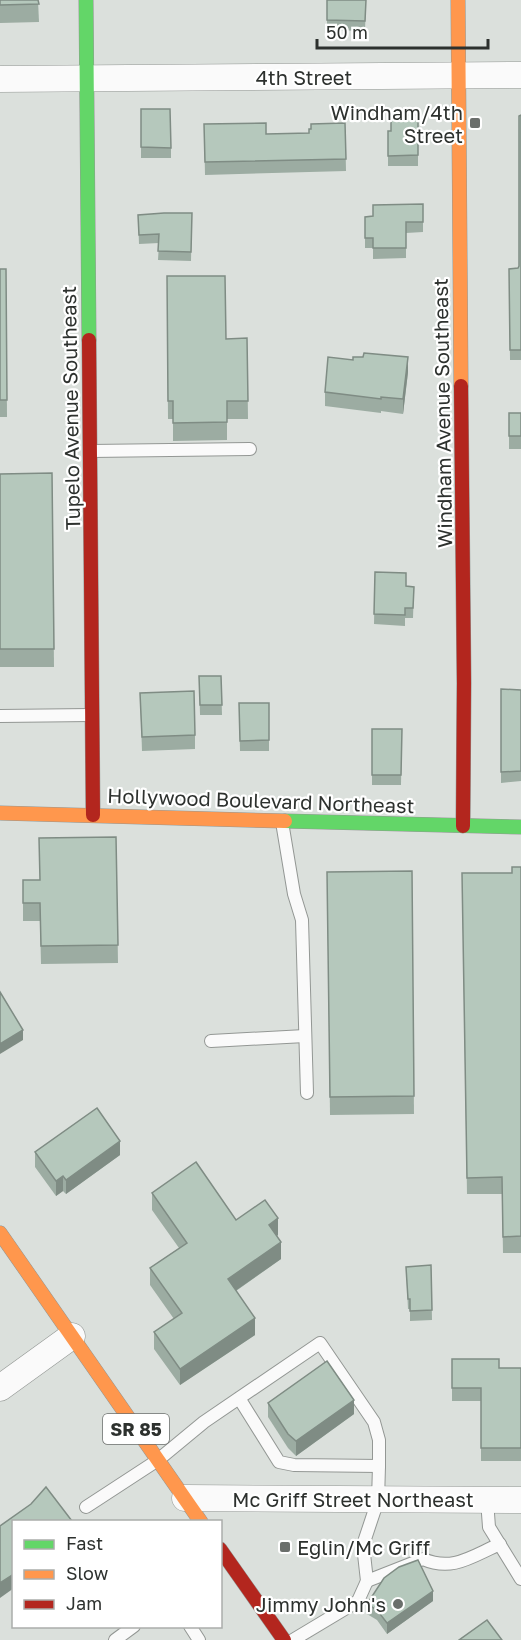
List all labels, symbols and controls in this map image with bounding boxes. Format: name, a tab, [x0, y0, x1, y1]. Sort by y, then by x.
scale bar	[317, 12, 488, 50]
text: 50 m	[326, 21, 368, 43]
street label: 4th Street	[256, 65, 352, 89]
place label: Windham/4th Street	[330, 100, 463, 147]
marker: Windham/4th Street	[468, 116, 482, 130]
street label: Windham Avenue Southeast	[428, 278, 456, 548]
street label: Tupelo Avenue Southeast	[56, 286, 84, 530]
street label: Hollywood Boulevard Northeast	[107, 783, 415, 817]
road number: SR 85	[103, 1414, 169, 1444]
street label: Mc Griff Street Northeast	[232, 1487, 474, 1511]
legend	[12, 1520, 222, 1628]
text: Fast	[66, 1532, 103, 1554]
place label: Eglin/Mc Griff	[297, 1535, 430, 1559]
marker: Eglin/Mc Griff	[278, 1540, 292, 1554]
text: Slow	[66, 1562, 109, 1584]
text: Jam	[66, 1592, 102, 1614]
place label: Jimmy John's	[256, 1592, 386, 1616]
marker: Jimmy John's	[391, 1597, 405, 1611]

